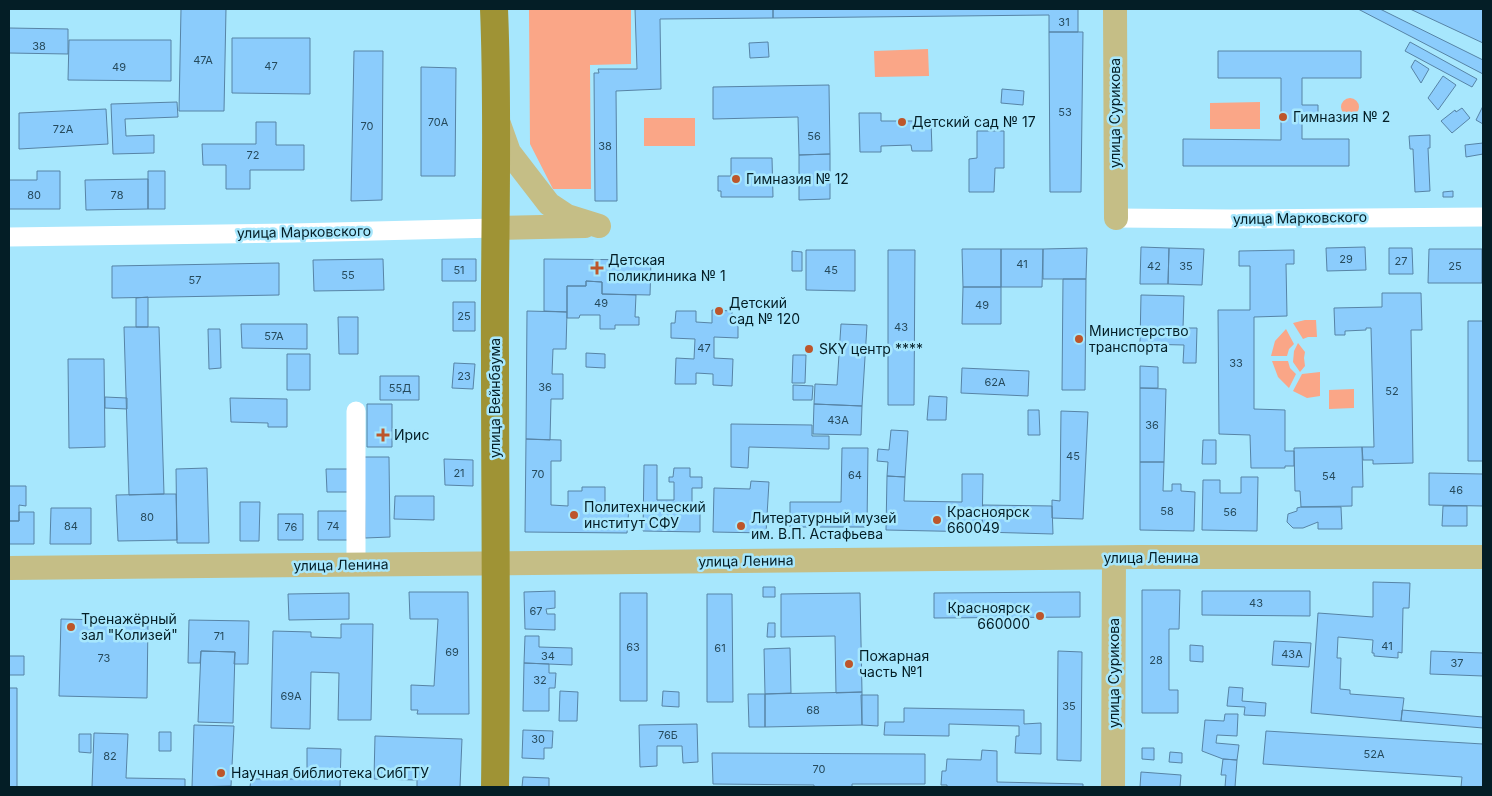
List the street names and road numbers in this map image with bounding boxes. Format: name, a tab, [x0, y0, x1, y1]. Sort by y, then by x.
street label: улица Сурикова	[1106, 58, 1123, 168]
street label: улица Марковского	[1233, 208, 1367, 227]
street label: улица Марковского	[237, 222, 371, 241]
street label: улица Вейнбаума	[486, 338, 503, 458]
street label: улица Ленина	[1103, 549, 1199, 566]
street label: улица Ленина	[698, 551, 794, 570]
street label: улица Ленина	[293, 555, 389, 574]
street label: улица Сурикова	[1105, 618, 1122, 728]

